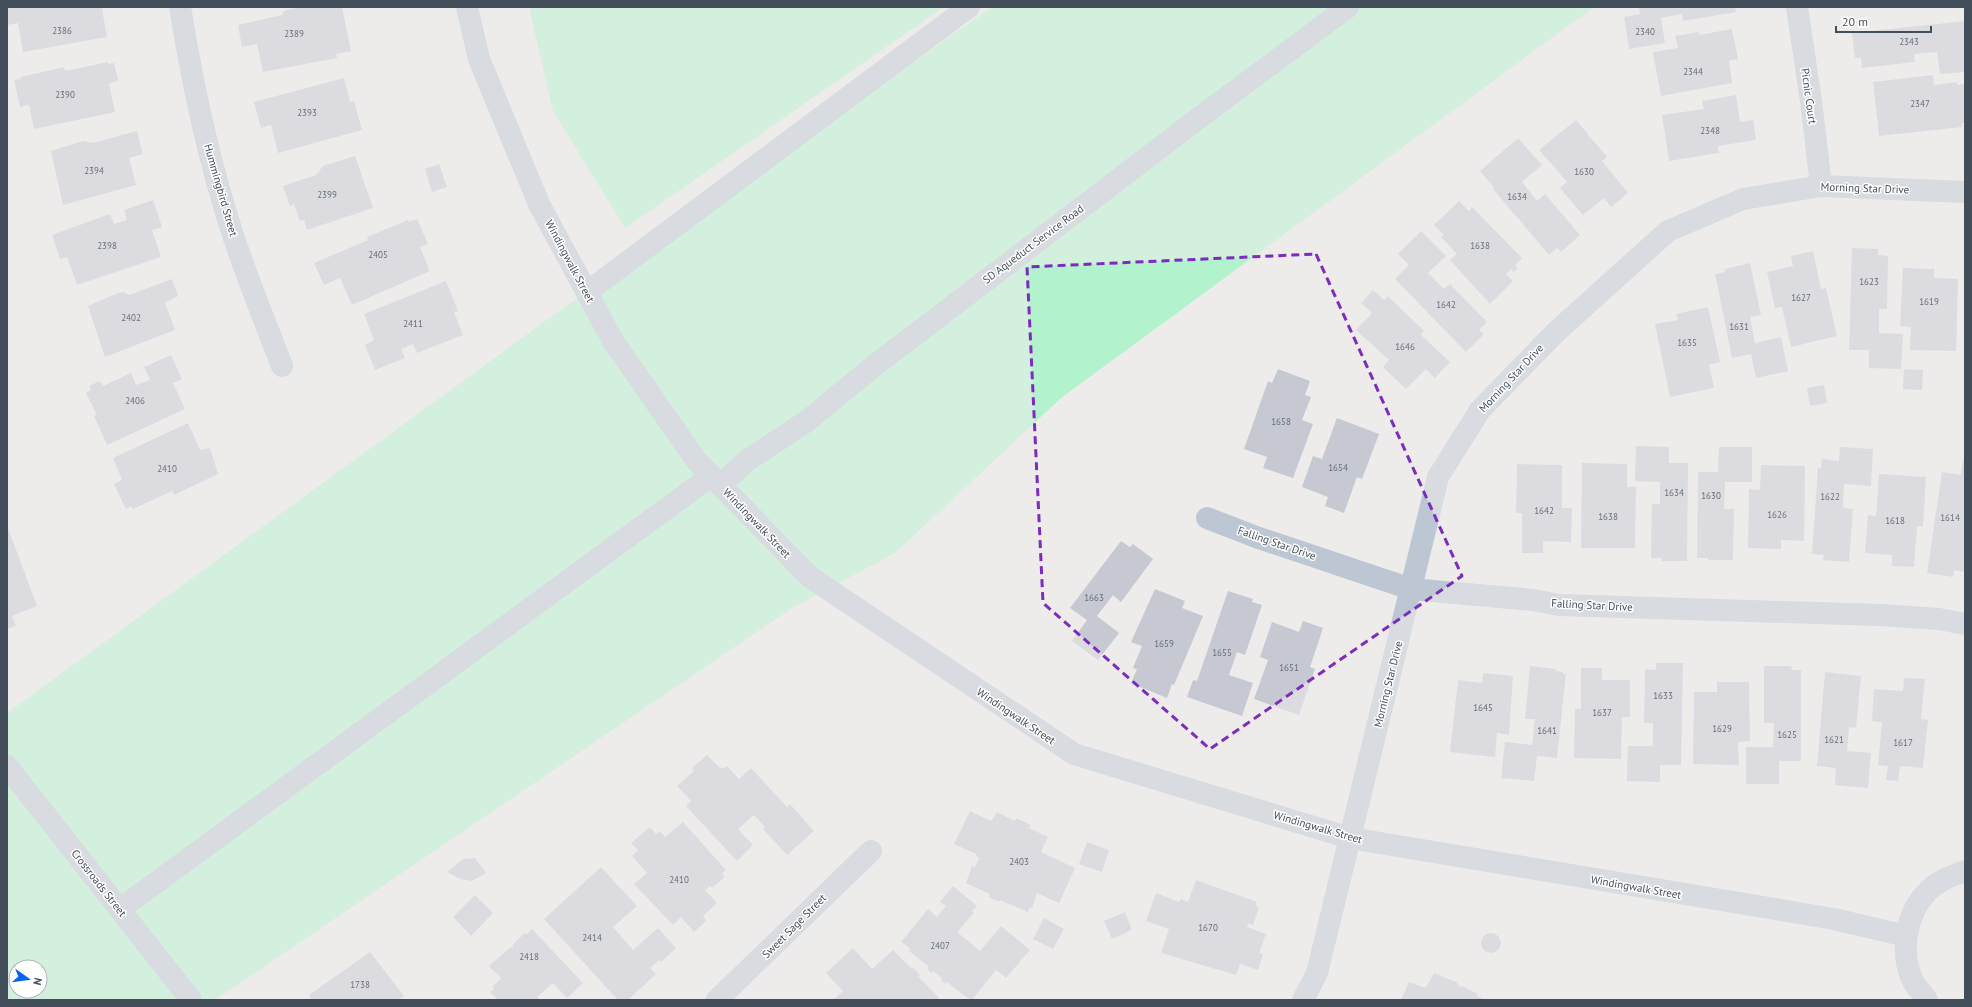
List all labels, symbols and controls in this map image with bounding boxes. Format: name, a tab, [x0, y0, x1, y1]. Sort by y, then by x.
scale bar	[1836, 8, 1931, 34]
text: 20 m	[1842, 14, 1868, 29]
house number: 2386	[52, 25, 72, 36]
house number: 2340	[1635, 26, 1655, 37]
house number: 2389	[284, 28, 304, 39]
house number: 2343	[1899, 36, 1919, 47]
house number: 2344	[1683, 66, 1703, 77]
street label: Picnic Court	[1798, 67, 1820, 125]
house number: 2390	[55, 89, 75, 100]
house number: 2347	[1910, 98, 1930, 109]
house number: 2393	[297, 107, 317, 118]
house number: 2348	[1700, 125, 1720, 136]
street label: Hummingbird Street	[201, 142, 241, 238]
house number: 2394	[84, 165, 104, 176]
house number: 1630	[1574, 166, 1594, 177]
street label: Morning Star Drive	[1821, 179, 1910, 197]
house number: 2399	[317, 189, 337, 200]
house number: 1634	[1507, 191, 1527, 202]
street label: SD Aqueduct Service Road	[980, 201, 1086, 287]
street label: Windingwalk Street	[542, 217, 598, 305]
house number: 2398	[97, 240, 117, 251]
house number: 1638	[1470, 240, 1490, 251]
house number: 2405	[368, 249, 388, 260]
house number: 1623	[1859, 276, 1879, 287]
house number: 1627	[1791, 292, 1811, 303]
house number: 1619	[1919, 296, 1939, 307]
house number: 1642	[1436, 299, 1456, 310]
house number: 2402	[121, 312, 141, 323]
house number: 2411	[403, 318, 423, 329]
house number: 1631	[1729, 321, 1749, 332]
house number: 1635	[1677, 337, 1697, 348]
house number: 1646	[1395, 341, 1415, 352]
street label: Morning Star Drive	[1476, 341, 1547, 415]
house number: 2406	[125, 395, 145, 406]
house number: 1658	[1271, 416, 1291, 427]
house number: 1654	[1328, 462, 1348, 473]
house number: 2410	[157, 463, 177, 474]
street label: Windingwalk Street	[720, 485, 794, 561]
house number: 1634	[1664, 487, 1684, 498]
house number: 1630	[1701, 490, 1721, 501]
house number: 1622	[1820, 491, 1840, 502]
house number: 1642	[1534, 505, 1554, 516]
house number: 1626	[1767, 509, 1787, 520]
house number: 1638	[1598, 511, 1618, 522]
house number: 1614	[1940, 512, 1960, 523]
house number: 1618	[1885, 515, 1905, 526]
street label: Falling Star Drive	[1236, 523, 1318, 563]
house number: 1663	[1084, 592, 1104, 603]
street label: Falling Star Drive	[1551, 596, 1634, 614]
house number: 1659	[1154, 638, 1174, 649]
street label: Morning Star Drive	[1370, 639, 1406, 729]
house number: 1655	[1212, 647, 1232, 658]
house number: 1651	[1279, 662, 1299, 673]
street label: Windingwalk Street	[974, 685, 1058, 748]
house number: 1633	[1653, 690, 1673, 701]
house number: 1645	[1473, 702, 1493, 713]
house number: 1637	[1592, 707, 1612, 718]
house number: 1629	[1712, 723, 1732, 734]
house number: 1641	[1537, 725, 1557, 736]
house number: 1625	[1777, 729, 1797, 740]
house number: 1621	[1824, 734, 1844, 745]
house number: 1617	[1893, 737, 1913, 748]
street label: Windingwalk Street	[1272, 808, 1364, 846]
street label: Crossroads Street	[68, 847, 130, 920]
house number: 2403	[1009, 856, 1029, 867]
street label: Windingwalk Street	[1590, 872, 1683, 902]
house number: 2410	[669, 874, 689, 885]
street label: Sweet Sage Street	[759, 891, 829, 961]
house number: 1670	[1198, 922, 1218, 933]
house number: 2414	[582, 932, 602, 943]
house number: 2407	[930, 940, 950, 951]
house number: 2418	[519, 951, 539, 962]
north arrow	[8, 959, 48, 999]
text: N	[30, 976, 45, 987]
house number: 1738	[350, 979, 370, 990]

